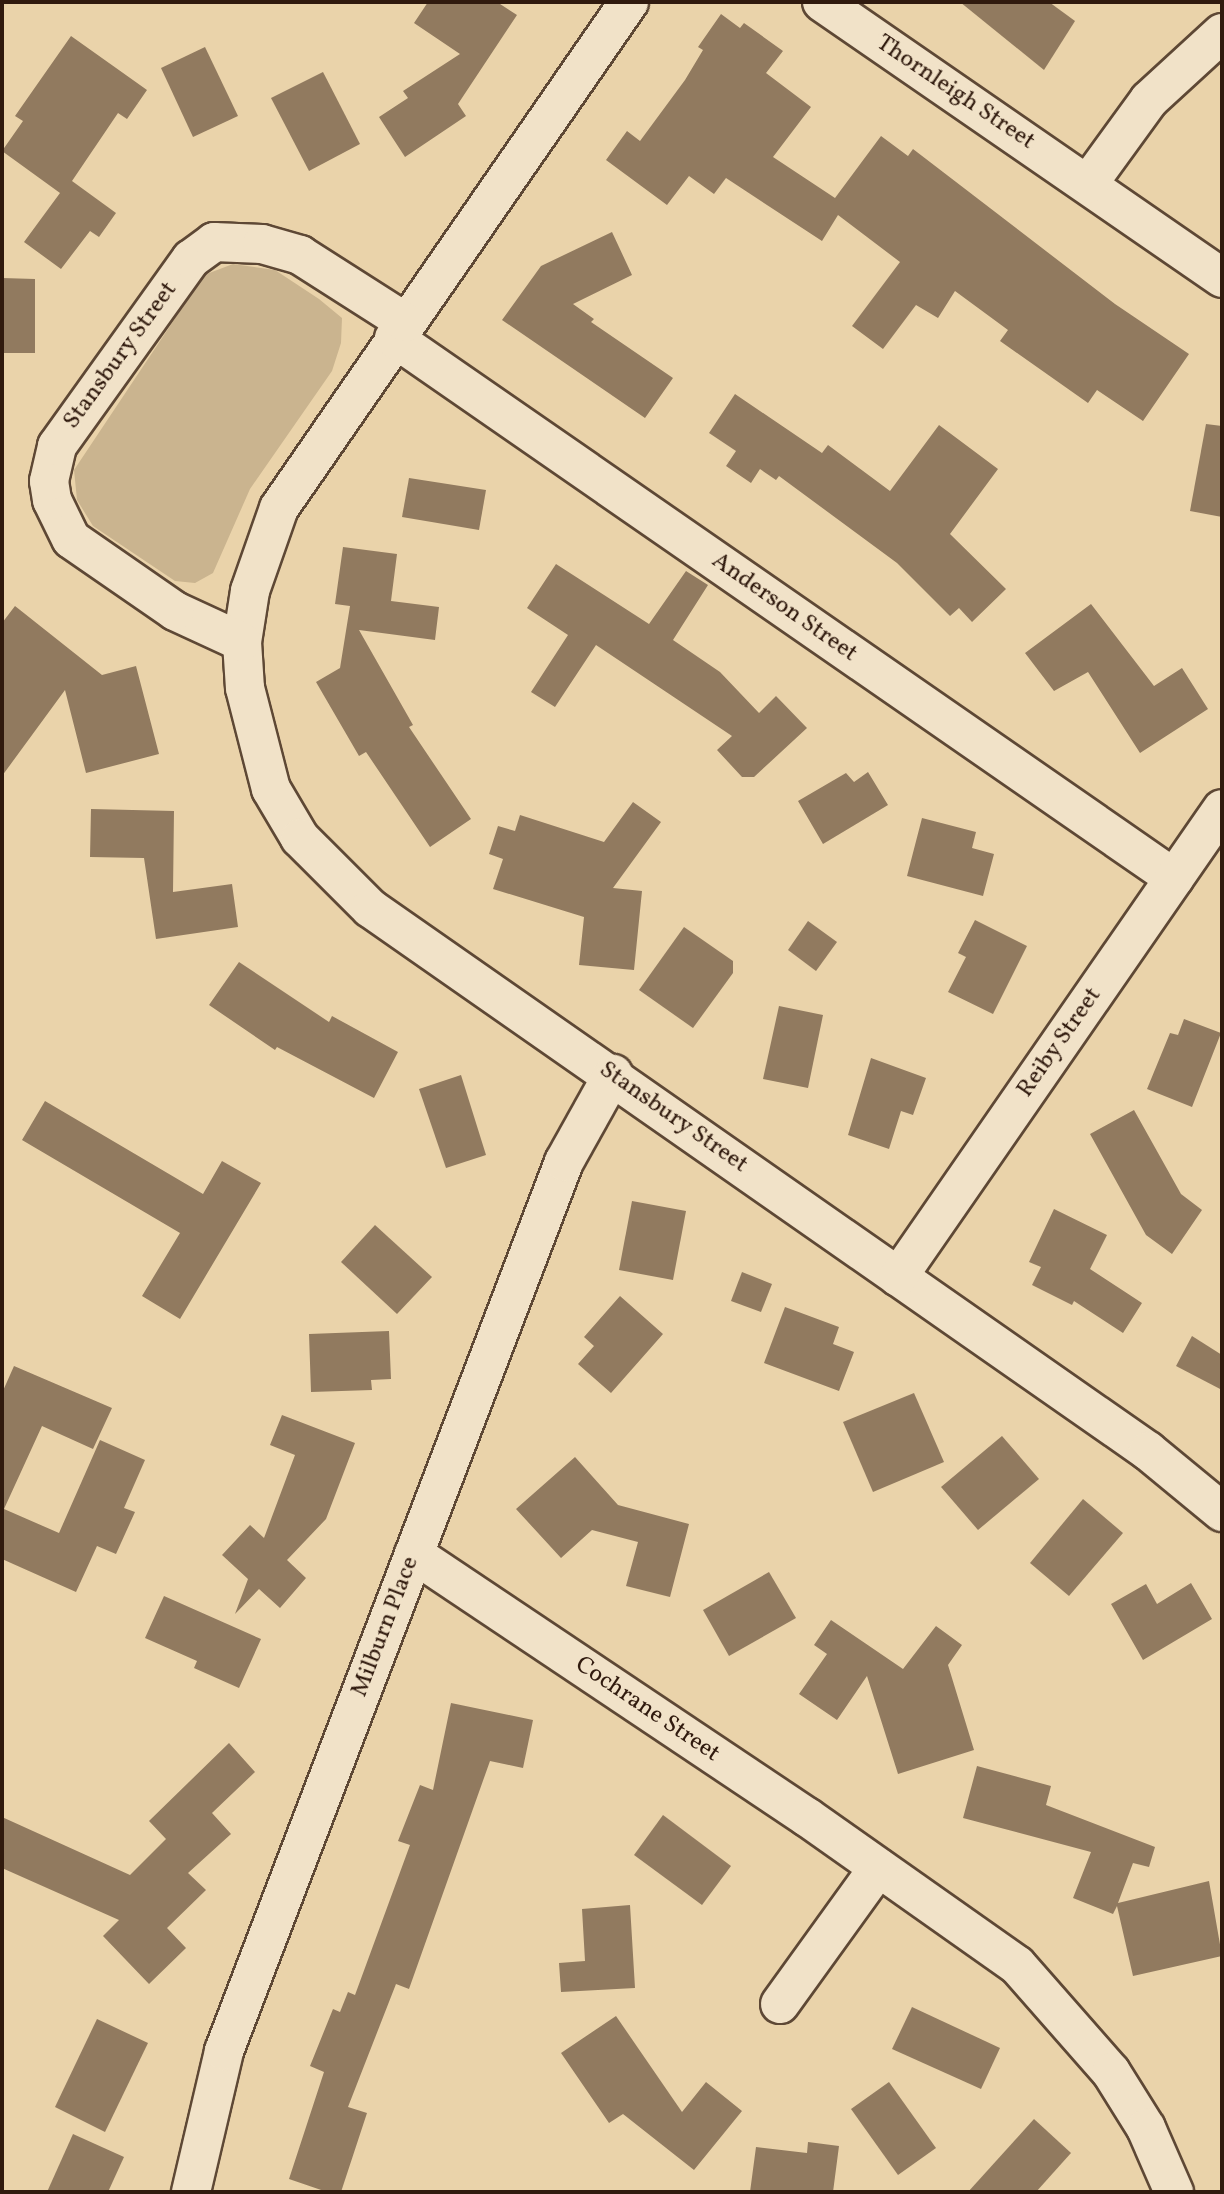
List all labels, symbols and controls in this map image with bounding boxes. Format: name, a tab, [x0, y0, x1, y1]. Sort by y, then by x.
street label: Thornleigh Street	[870, 29, 1040, 157]
street label: Stansbury Street	[58, 276, 184, 436]
street label: Anderson Street	[706, 547, 862, 669]
street label: Reiby Street	[1011, 982, 1109, 1104]
street label: Stansbury Street	[593, 1056, 753, 1180]
street label: Milburn Place	[346, 1553, 426, 1701]
street label: Cochrane Street	[569, 1651, 725, 1769]

